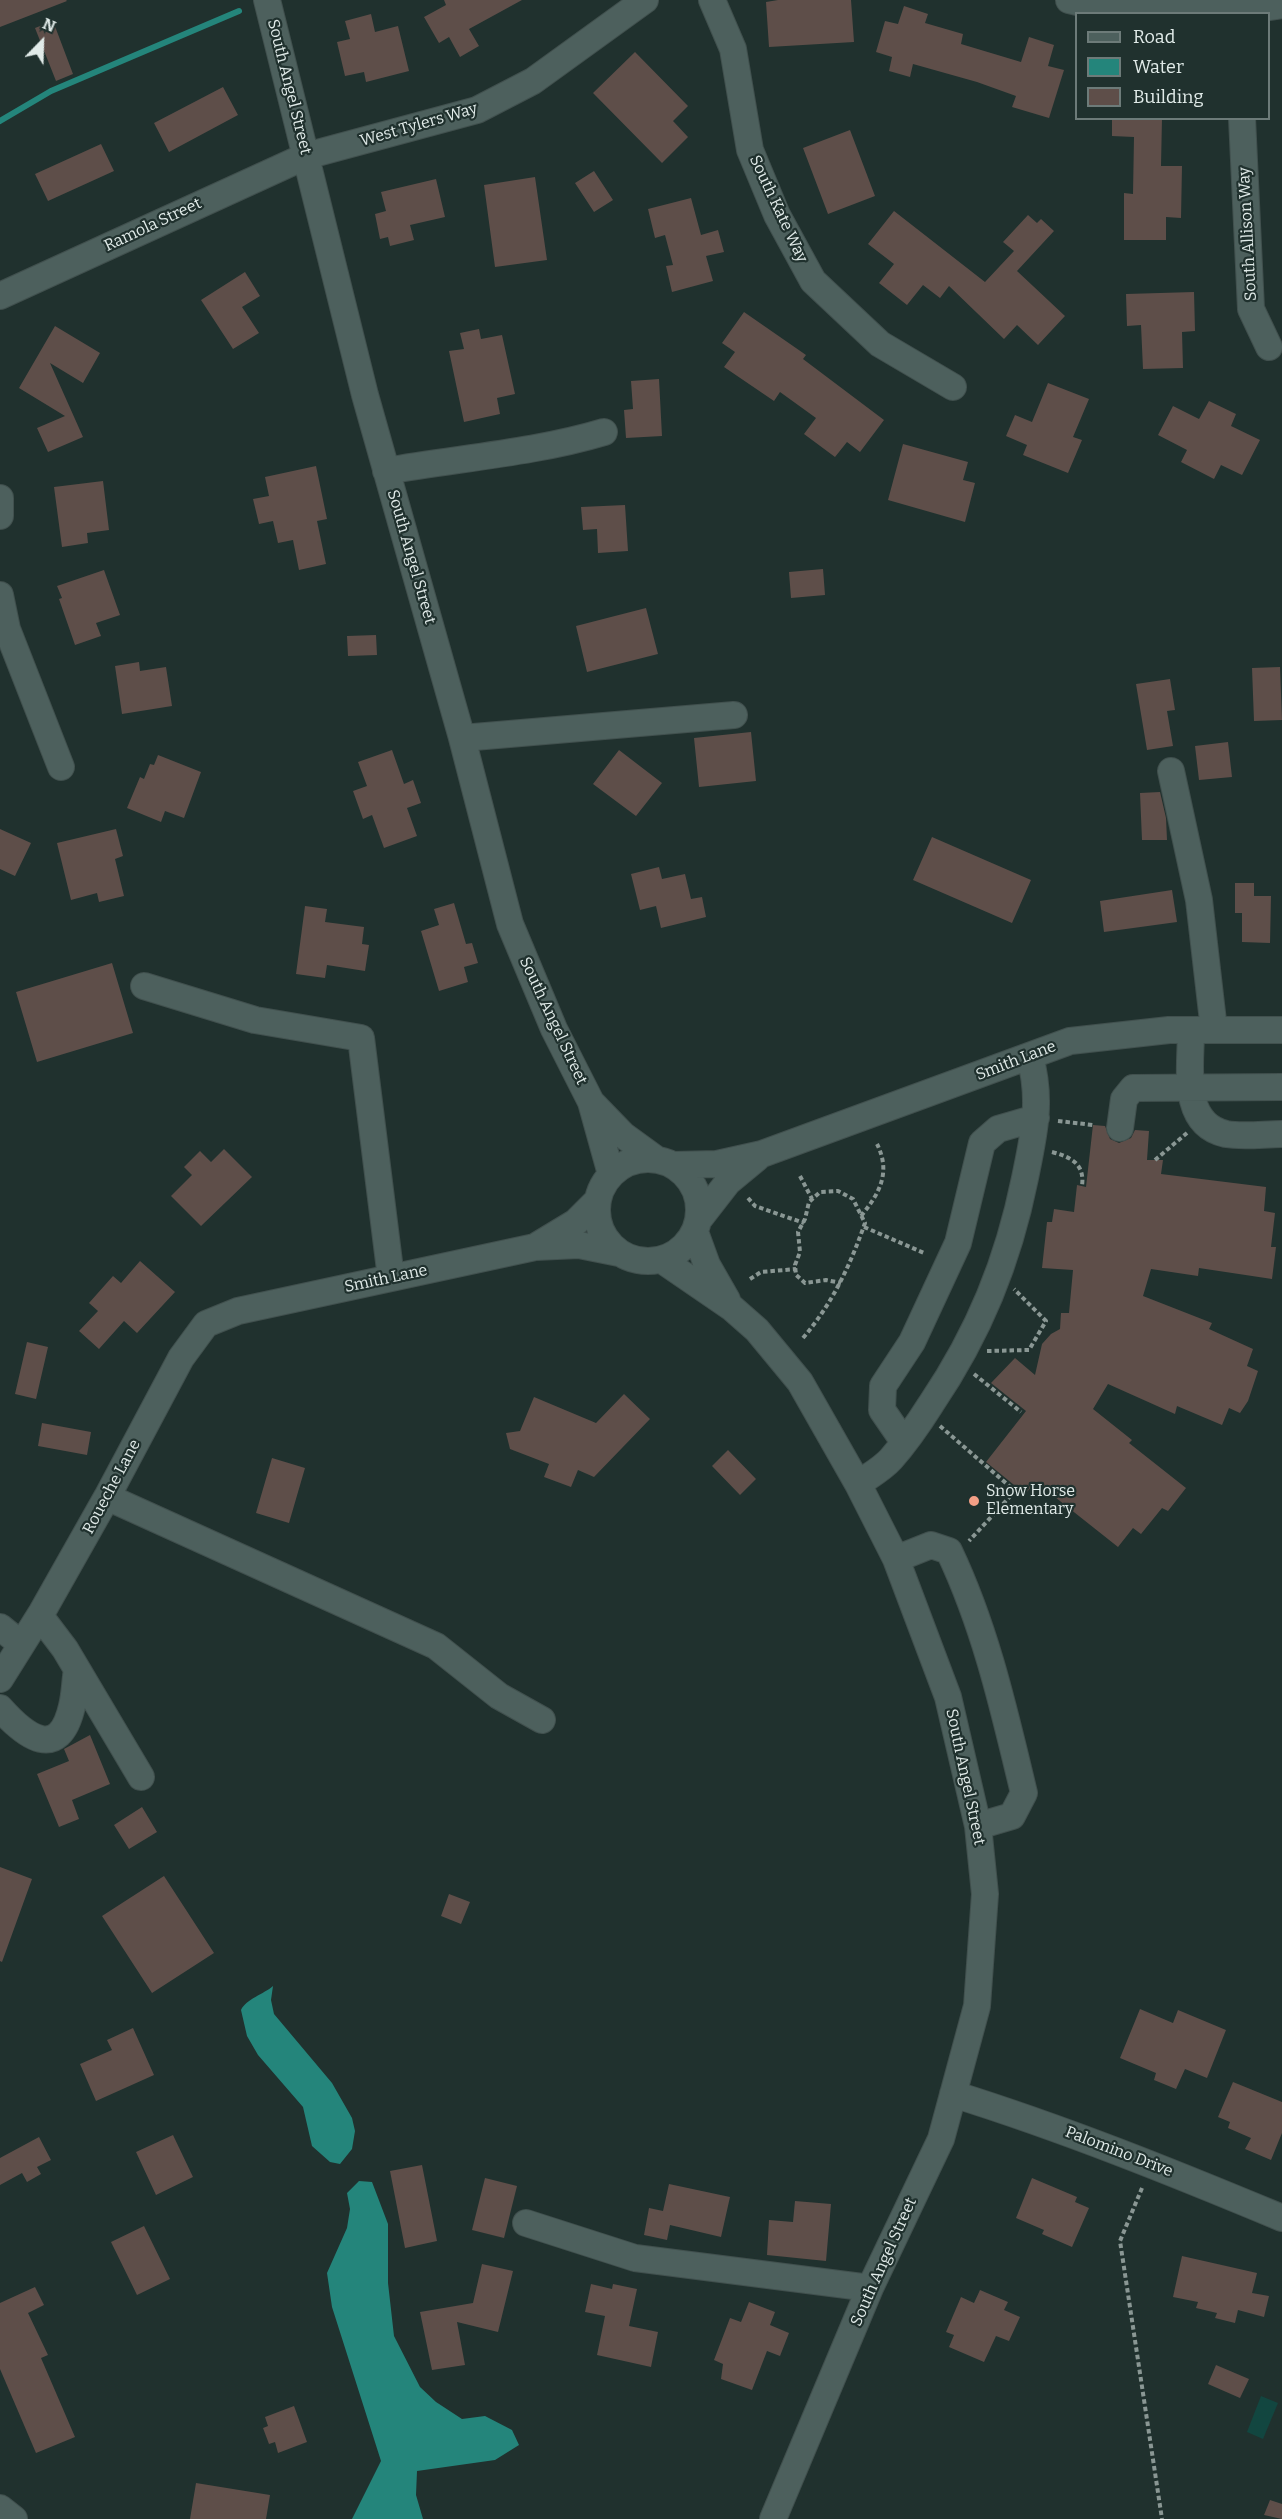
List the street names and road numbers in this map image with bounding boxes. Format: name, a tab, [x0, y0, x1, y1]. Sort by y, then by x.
street label: South Angel Street	[263, 17, 315, 157]
street label: West Tylers Way	[358, 99, 480, 151]
street label: South Kate Way	[745, 152, 811, 266]
street label: South Allison Way	[1235, 166, 1261, 302]
street label: Ramola Street	[101, 194, 205, 256]
street label: South Angel Street	[383, 488, 439, 626]
street label: South Angel Street	[515, 954, 591, 1088]
street label: Smith Lane	[973, 1037, 1059, 1085]
street label: Smith Lane	[343, 1261, 429, 1297]
street label: Roueche Lane	[79, 1437, 145, 1537]
street label: South Angel Street	[941, 1707, 989, 1847]
street label: Palomino Drive	[1062, 2123, 1176, 2181]
street label: South Angel Street	[847, 2195, 921, 2329]

